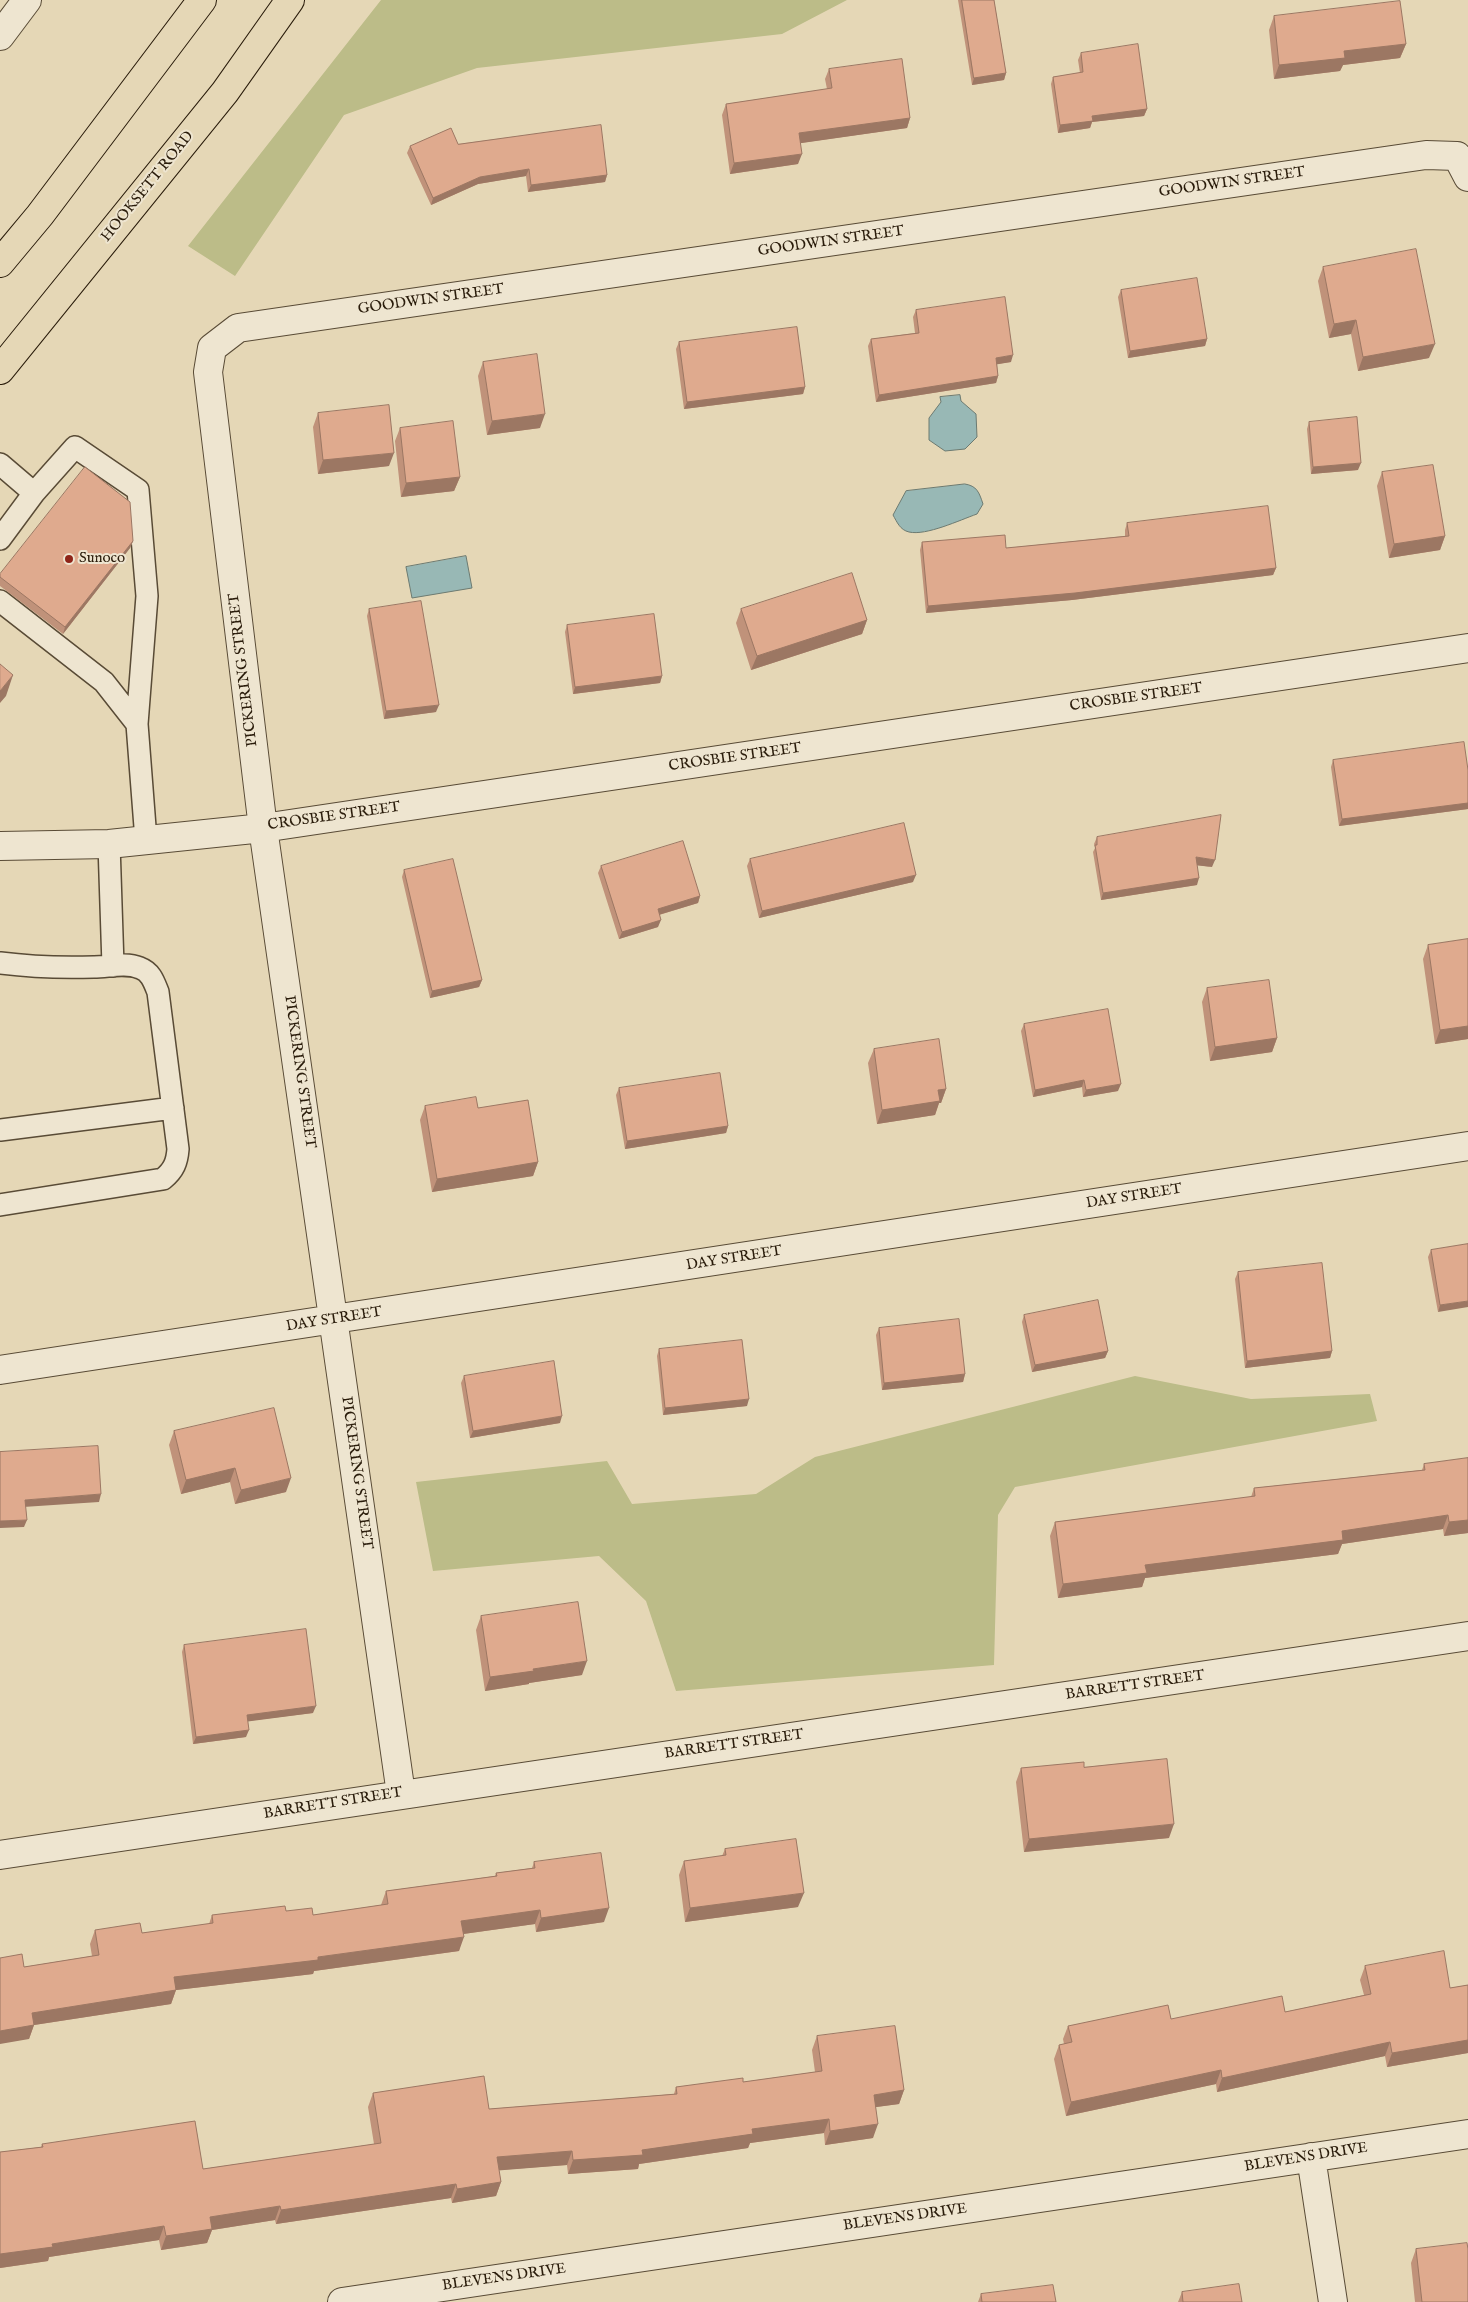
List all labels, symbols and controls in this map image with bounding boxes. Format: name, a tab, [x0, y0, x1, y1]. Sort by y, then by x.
street label: HOOKSETT ROAD	[98, 128, 198, 246]
street label: GOODWIN STREET	[1158, 164, 1306, 202]
street label: GOODWIN STREET	[757, 223, 905, 261]
street label: GOODWIN STREET	[357, 281, 505, 319]
place label: Sunoco	[79, 550, 125, 568]
marker: Sunoco	[63, 553, 75, 565]
street label: PICKERING STREET	[226, 592, 262, 748]
street label: CROSBIE STREET	[1069, 680, 1203, 716]
street label: CROSBIE STREET	[668, 740, 802, 776]
street label: CROSBIE STREET	[267, 799, 401, 835]
street label: PICKERING STREET	[279, 994, 319, 1150]
street label: DAY STREET	[1085, 1181, 1183, 1213]
street label: DAY STREET	[685, 1243, 783, 1275]
street label: DAY STREET	[285, 1304, 383, 1336]
street label: PICKERING STREET	[336, 1395, 376, 1551]
street label: BARRETT STREET	[1064, 1667, 1206, 1705]
street label: BARRETT STREET	[663, 1726, 805, 1764]
street label: BARRETT STREET	[262, 1784, 404, 1824]
street label: BLEVENS DRIVE	[1243, 2139, 1369, 2177]
street label: BLEVENS DRIVE	[842, 2200, 968, 2236]
street label: BLEVENS DRIVE	[441, 2260, 567, 2296]

